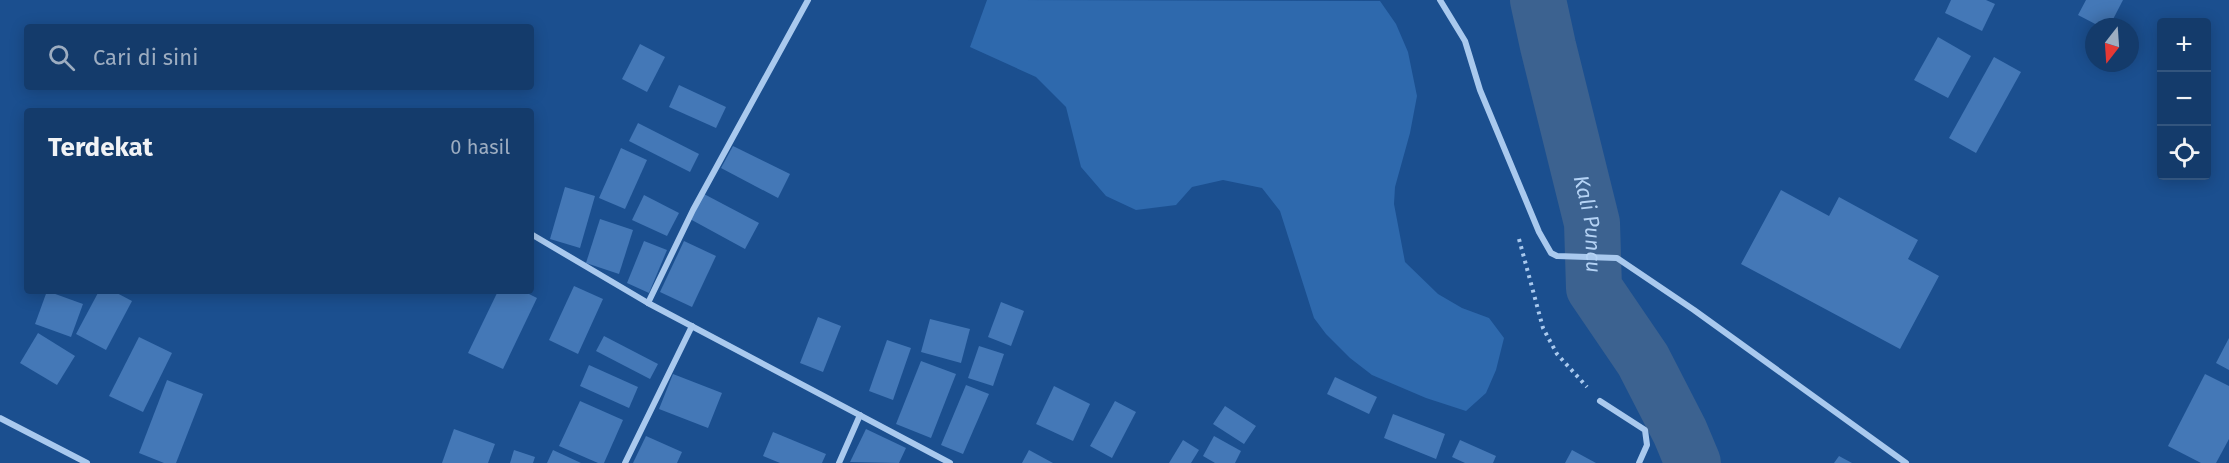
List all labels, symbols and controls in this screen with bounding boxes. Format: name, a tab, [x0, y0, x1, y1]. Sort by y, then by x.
north arrow	[2085, 18, 2139, 72]
map controls	[2157, 18, 2211, 180]
button: +	[2157, 18, 2211, 72]
search box	[24, 24, 534, 90]
icon: search	[45, 41, 78, 74]
text: Cari di sini	[93, 44, 198, 71]
button: −	[2157, 72, 2211, 126]
button: locate	[2157, 126, 2211, 180]
text: Terdekat	[48, 132, 153, 163]
text: 0 hasil	[450, 135, 510, 159]
water label: Kali Puncu	[1568, 172, 1607, 273]

